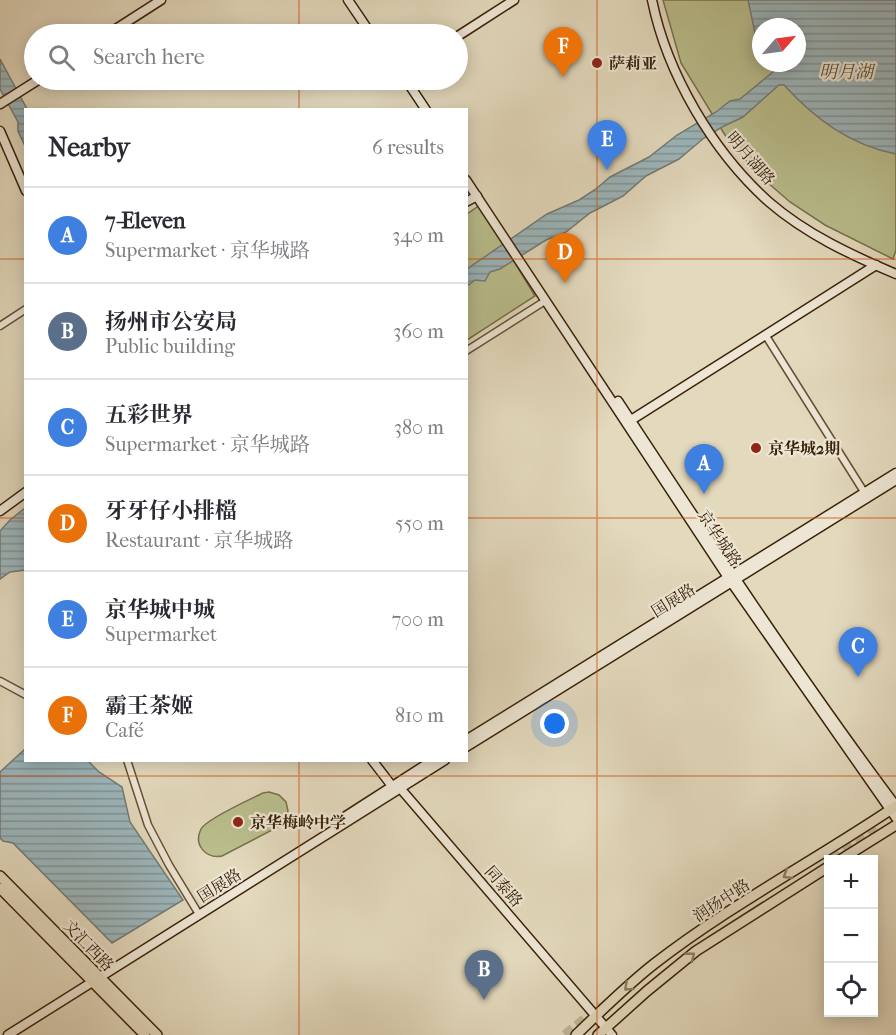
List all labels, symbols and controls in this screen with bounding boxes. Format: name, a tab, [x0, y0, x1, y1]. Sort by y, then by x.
north arrow	[752, 18, 806, 72]
search box	[24, 24, 468, 90]
pin: F	[544, 28, 582, 77]
icon: search	[45, 41, 78, 74]
text: Search here	[93, 44, 205, 70]
place label: 萨莉亚	[609, 54, 657, 73]
marker: 萨莉亚	[590, 56, 604, 70]
water label: 明月湖	[819, 62, 876, 83]
pin: E	[588, 120, 626, 170]
street label: 明月湖路	[722, 128, 779, 189]
text: Nearby	[48, 132, 130, 163]
text: 6 results	[372, 136, 444, 159]
text: 7-Eleven	[105, 208, 186, 234]
text: A	[61, 224, 74, 247]
text: 340 m	[392, 224, 444, 247]
pin: D	[546, 234, 584, 283]
text: Supermarket · 京华城路	[105, 239, 310, 262]
text: 扬州市公安局	[105, 309, 237, 335]
text: B	[61, 320, 74, 343]
text: 360 m	[393, 320, 444, 343]
text: Public building	[105, 335, 235, 358]
text: 五彩世界	[105, 402, 193, 428]
text: C	[61, 416, 74, 439]
text: 380 m	[394, 416, 444, 439]
text: Supermarket · 京华城路	[105, 433, 310, 456]
place label: 京华城2期	[768, 439, 840, 458]
marker: 京华城2期	[749, 441, 763, 455]
pin: A	[684, 444, 724, 494]
text: 牙牙仔小排檔	[105, 498, 237, 524]
street label: 京华城路	[694, 506, 745, 570]
text: D	[60, 512, 75, 535]
text: 550 m	[395, 512, 444, 535]
text: Restaurant · 京华城路	[105, 529, 293, 552]
street label: 国展路	[648, 580, 699, 621]
text: 京华城中城	[105, 597, 215, 623]
text: E	[61, 608, 74, 631]
text: 700 m	[391, 608, 444, 631]
text: Supermarket	[105, 623, 217, 646]
pin: C	[838, 628, 878, 677]
text: 霸王茶姬	[105, 693, 193, 719]
text: F	[62, 704, 73, 727]
text: 810 m	[395, 704, 444, 727]
your location	[540, 709, 569, 738]
text: Café	[105, 719, 144, 742]
place label: 京华梅岭中学	[250, 813, 346, 832]
marker: 京华梅岭中学	[231, 815, 245, 829]
map controls	[824, 855, 878, 1017]
button: +	[824, 855, 878, 909]
street label: 同泰路	[481, 862, 527, 911]
street label: 国展路	[194, 865, 245, 906]
one-way arrow	[783, 868, 794, 879]
street label: 润扬中路	[689, 875, 753, 926]
button: −	[824, 909, 878, 963]
street label: 文汇西路	[60, 916, 118, 975]
pin: B	[464, 950, 504, 1000]
one-way arrow	[684, 953, 695, 964]
button: locate	[824, 963, 878, 1017]
one-way arrow	[624, 980, 635, 991]

